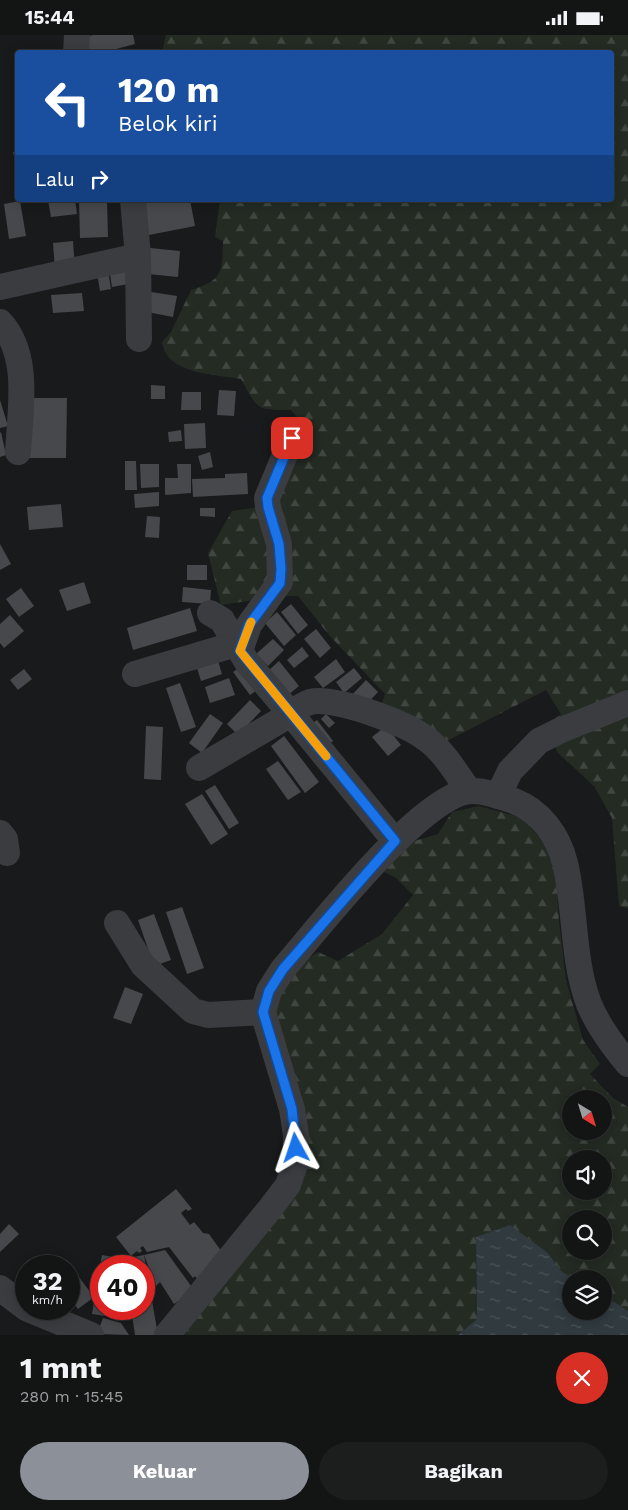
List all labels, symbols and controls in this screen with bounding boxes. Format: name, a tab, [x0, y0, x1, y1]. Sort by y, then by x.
text: 15:44	[25, 6, 75, 29]
text: 120 m	[118, 69, 219, 111]
icon: left	[35, 70, 100, 135]
text: Belok kiri	[118, 111, 218, 136]
icon: right	[85, 165, 113, 193]
text: Lalu	[35, 168, 75, 191]
pin	[271, 417, 313, 459]
icon: arrive	[278, 424, 306, 452]
north arrow	[562, 1090, 612, 1140]
map controls	[562, 1090, 612, 1320]
position arrow	[269, 1121, 321, 1173]
button: sound	[562, 1150, 612, 1200]
button: search	[562, 1210, 612, 1260]
speed limit sign: 40	[90, 1255, 155, 1320]
text: 32	[33, 1267, 62, 1296]
button: layers	[562, 1270, 612, 1320]
text: km/h	[32, 1293, 63, 1307]
text: 1 mnt	[20, 1350, 101, 1385]
button: close	[556, 1352, 608, 1404]
text: 280 m · 15:45	[20, 1387, 123, 1406]
button: Keluar	[20, 1442, 309, 1500]
button: Bagikan	[319, 1442, 608, 1500]

